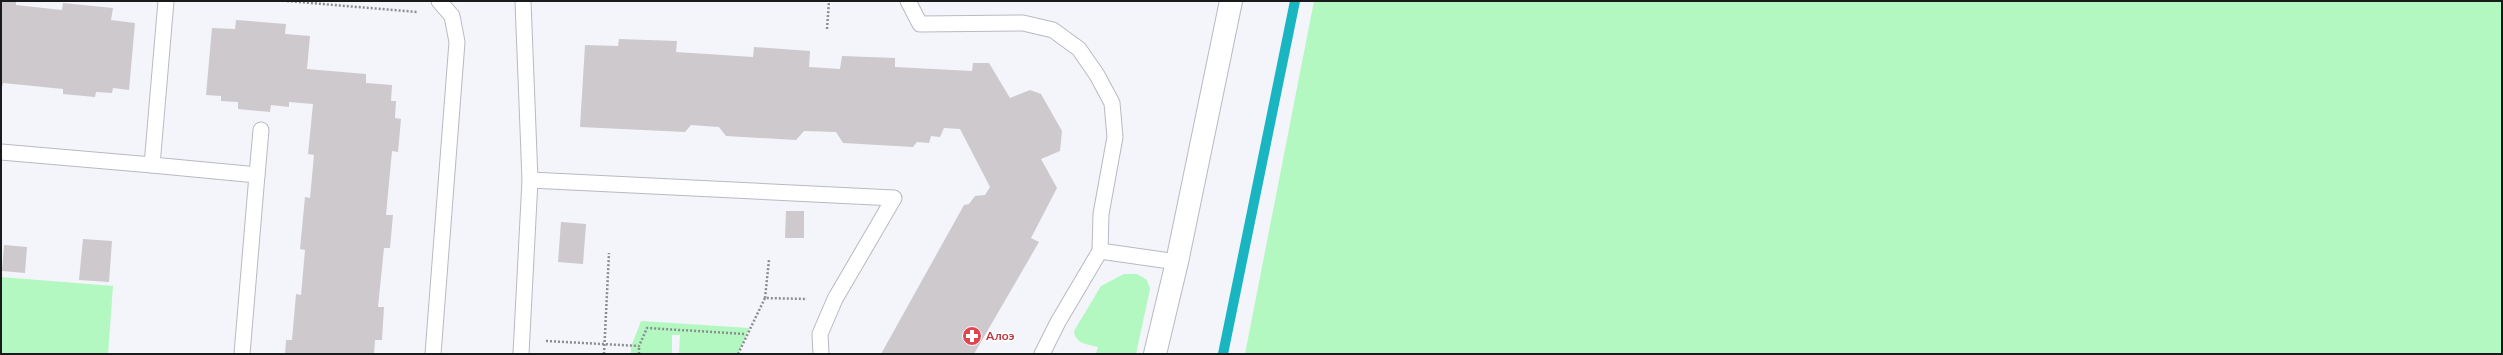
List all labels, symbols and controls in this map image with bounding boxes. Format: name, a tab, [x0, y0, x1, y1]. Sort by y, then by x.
pharmacy icon: Алоэ	[961, 325, 983, 347]
place label: Алоэ	[985, 328, 1014, 343]

